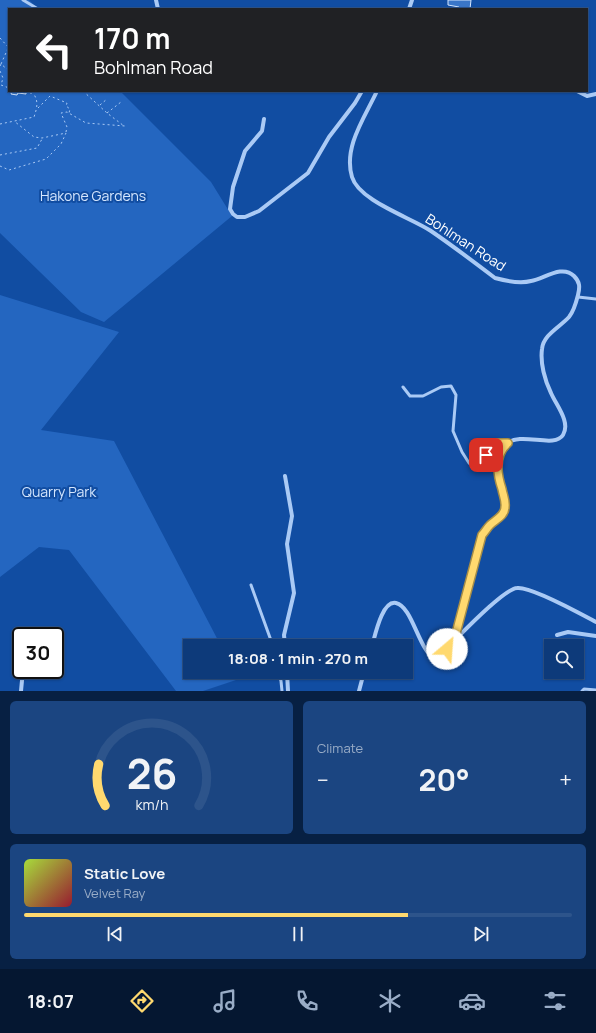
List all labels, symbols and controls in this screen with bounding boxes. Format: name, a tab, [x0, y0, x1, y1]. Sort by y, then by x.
text: 170 m	[94, 19, 170, 57]
icon: left	[28, 24, 80, 76]
text: Bohlman Road	[94, 55, 213, 79]
park label: Hakone Gardens	[40, 186, 146, 205]
street label: Bohlman Road	[422, 209, 510, 275]
pin	[469, 438, 503, 472]
icon: arrive	[475, 444, 497, 466]
park label: Quarry Park	[22, 482, 97, 501]
speed limit sign: 30	[12, 627, 64, 679]
position arrow	[426, 628, 468, 670]
map controls	[544, 639, 584, 679]
button: search	[544, 639, 584, 679]
text: 18:08 · 1 min · 270 m	[228, 648, 368, 669]
text: Climate	[317, 739, 363, 757]
text: 26	[126, 744, 177, 800]
text: 20°	[419, 759, 470, 800]
text: −	[317, 765, 329, 795]
text: +	[559, 765, 572, 795]
text: km/h	[135, 794, 168, 813]
text: Static Love	[84, 863, 165, 884]
text: Velvet Ray	[84, 884, 145, 902]
icon: previous	[104, 923, 126, 945]
icon: pause	[287, 923, 309, 945]
icon: next	[470, 923, 492, 945]
icon: directions	[128, 987, 156, 1015]
icon: music	[211, 987, 239, 1015]
icon: phone	[293, 987, 321, 1015]
icon: climate	[376, 987, 404, 1015]
icon: car	[458, 987, 486, 1015]
icon: filters	[541, 987, 569, 1015]
text: 18:07	[27, 989, 74, 1013]

